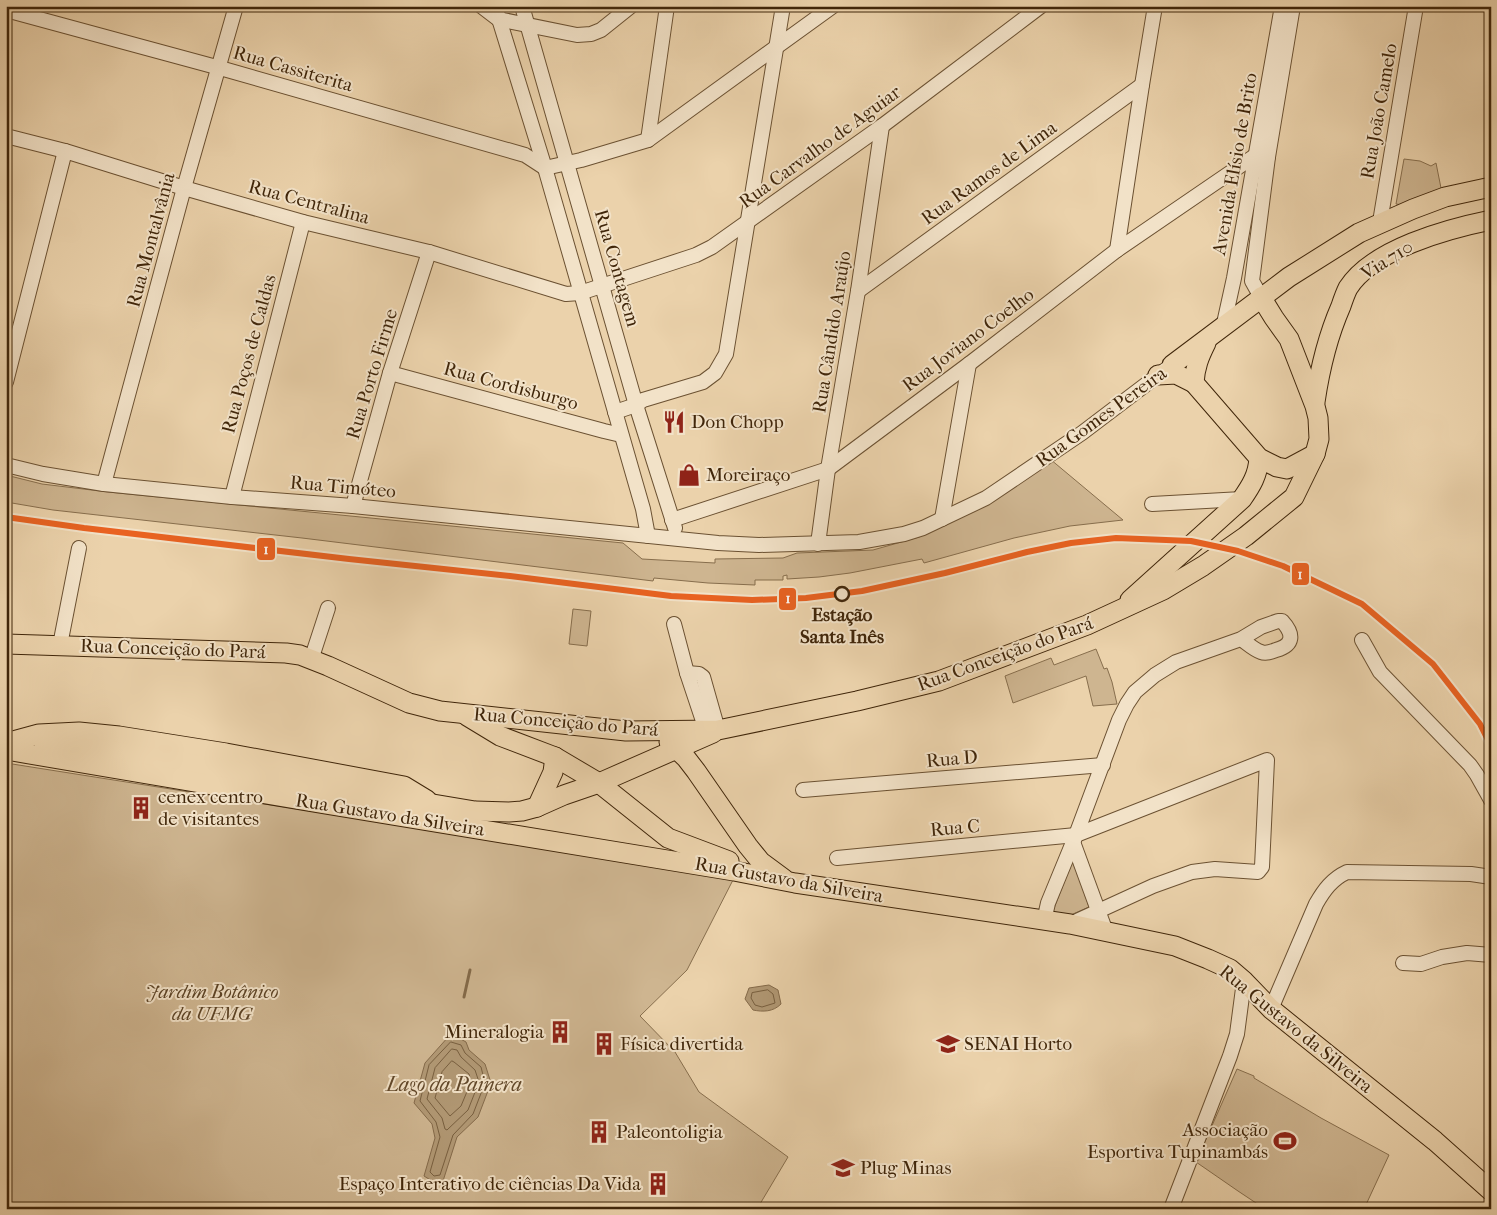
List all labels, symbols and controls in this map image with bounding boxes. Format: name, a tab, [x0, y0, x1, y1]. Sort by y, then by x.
street label: Rua Cassiterita	[231, 41, 356, 97]
street label: Rua João Camelo	[1356, 41, 1402, 181]
street label: Avenida Elísio de Brito	[1208, 71, 1262, 258]
street label: Rua Carvalho de Aguiar	[735, 80, 906, 213]
street label: Rua Ramos de Lima	[917, 116, 1061, 229]
street label: Rua Montalvânia	[122, 170, 180, 310]
street label: Rua Centralina	[246, 175, 372, 229]
street label: Rua Contagem	[590, 207, 644, 329]
street label: Via 710	[1356, 236, 1417, 285]
street label: Rua Cândido Araújo	[808, 249, 856, 415]
street label: Rua Poços de Caldas	[217, 272, 281, 436]
street label: Rua Joviano Coelho	[898, 283, 1038, 397]
street label: Rua Porto Firme	[342, 306, 402, 442]
street label: Rua Cordisburgo	[441, 357, 581, 415]
street label: Rua Gomes Pereira	[1031, 362, 1171, 472]
restaurant icon: Don Chopp	[661, 409, 687, 435]
place label: Don Chopp	[691, 411, 784, 433]
shop icon: Moreiraço	[676, 462, 702, 488]
place label: Moreiraço	[706, 464, 791, 486]
street label: Rua Timóteo	[289, 471, 397, 503]
line badge: 1	[256, 537, 276, 561]
text: 1	[264, 541, 269, 558]
line badge: 1	[1291, 562, 1310, 586]
text: 1	[1298, 566, 1303, 583]
marker: Estação Santa Inês	[834, 586, 850, 602]
line badge: 1	[778, 587, 797, 611]
text: 1	[786, 590, 791, 607]
place label: Estação Santa Inês	[800, 604, 884, 648]
street label: Rua Conceição do Pará	[914, 612, 1096, 696]
street label: Rua Conceição do Pará	[80, 635, 266, 663]
street label: Rua Conceição do Pará	[473, 703, 660, 741]
street label: Rua D	[925, 746, 979, 772]
place label: cenex centro de visitantes	[158, 786, 263, 830]
street label: Rua Gustavo da Silveira	[294, 789, 486, 841]
building icon: cenex centro de visitantes	[128, 795, 154, 821]
street label: Rua C	[929, 815, 981, 841]
street label: Rua Gustavo da Silveira	[693, 853, 885, 907]
street label: Rua Gustavo da Silveira	[1215, 960, 1377, 1098]
park label: Jardim Botânico da UFMG	[145, 981, 279, 1025]
building icon: Mineralogia	[547, 1019, 573, 1045]
place label: Mineralogia	[444, 1021, 544, 1043]
building icon: Física divertida	[591, 1031, 617, 1057]
school or university icon: SENAI Horto	[935, 1031, 961, 1057]
place label: Física divertida	[620, 1033, 744, 1055]
place label: SENAI Horto	[964, 1033, 1073, 1055]
water label: Lago da Painera	[384, 1073, 522, 1096]
building icon: Paleontoligia	[586, 1119, 612, 1145]
place label: Associação Esportiva Tupinambás	[1087, 1119, 1268, 1163]
place label: Paleontoligia	[616, 1121, 723, 1143]
sports icon: Associação Esportiva Tupinambás	[1272, 1128, 1298, 1154]
school or university icon: Plug Minas	[830, 1155, 856, 1181]
place label: Plug Minas	[860, 1157, 951, 1179]
building icon: Espaço Interativo de ciências Da Vida	[645, 1171, 671, 1197]
place label: Espaço Interativo de ciências Da Vida	[339, 1173, 641, 1195]

